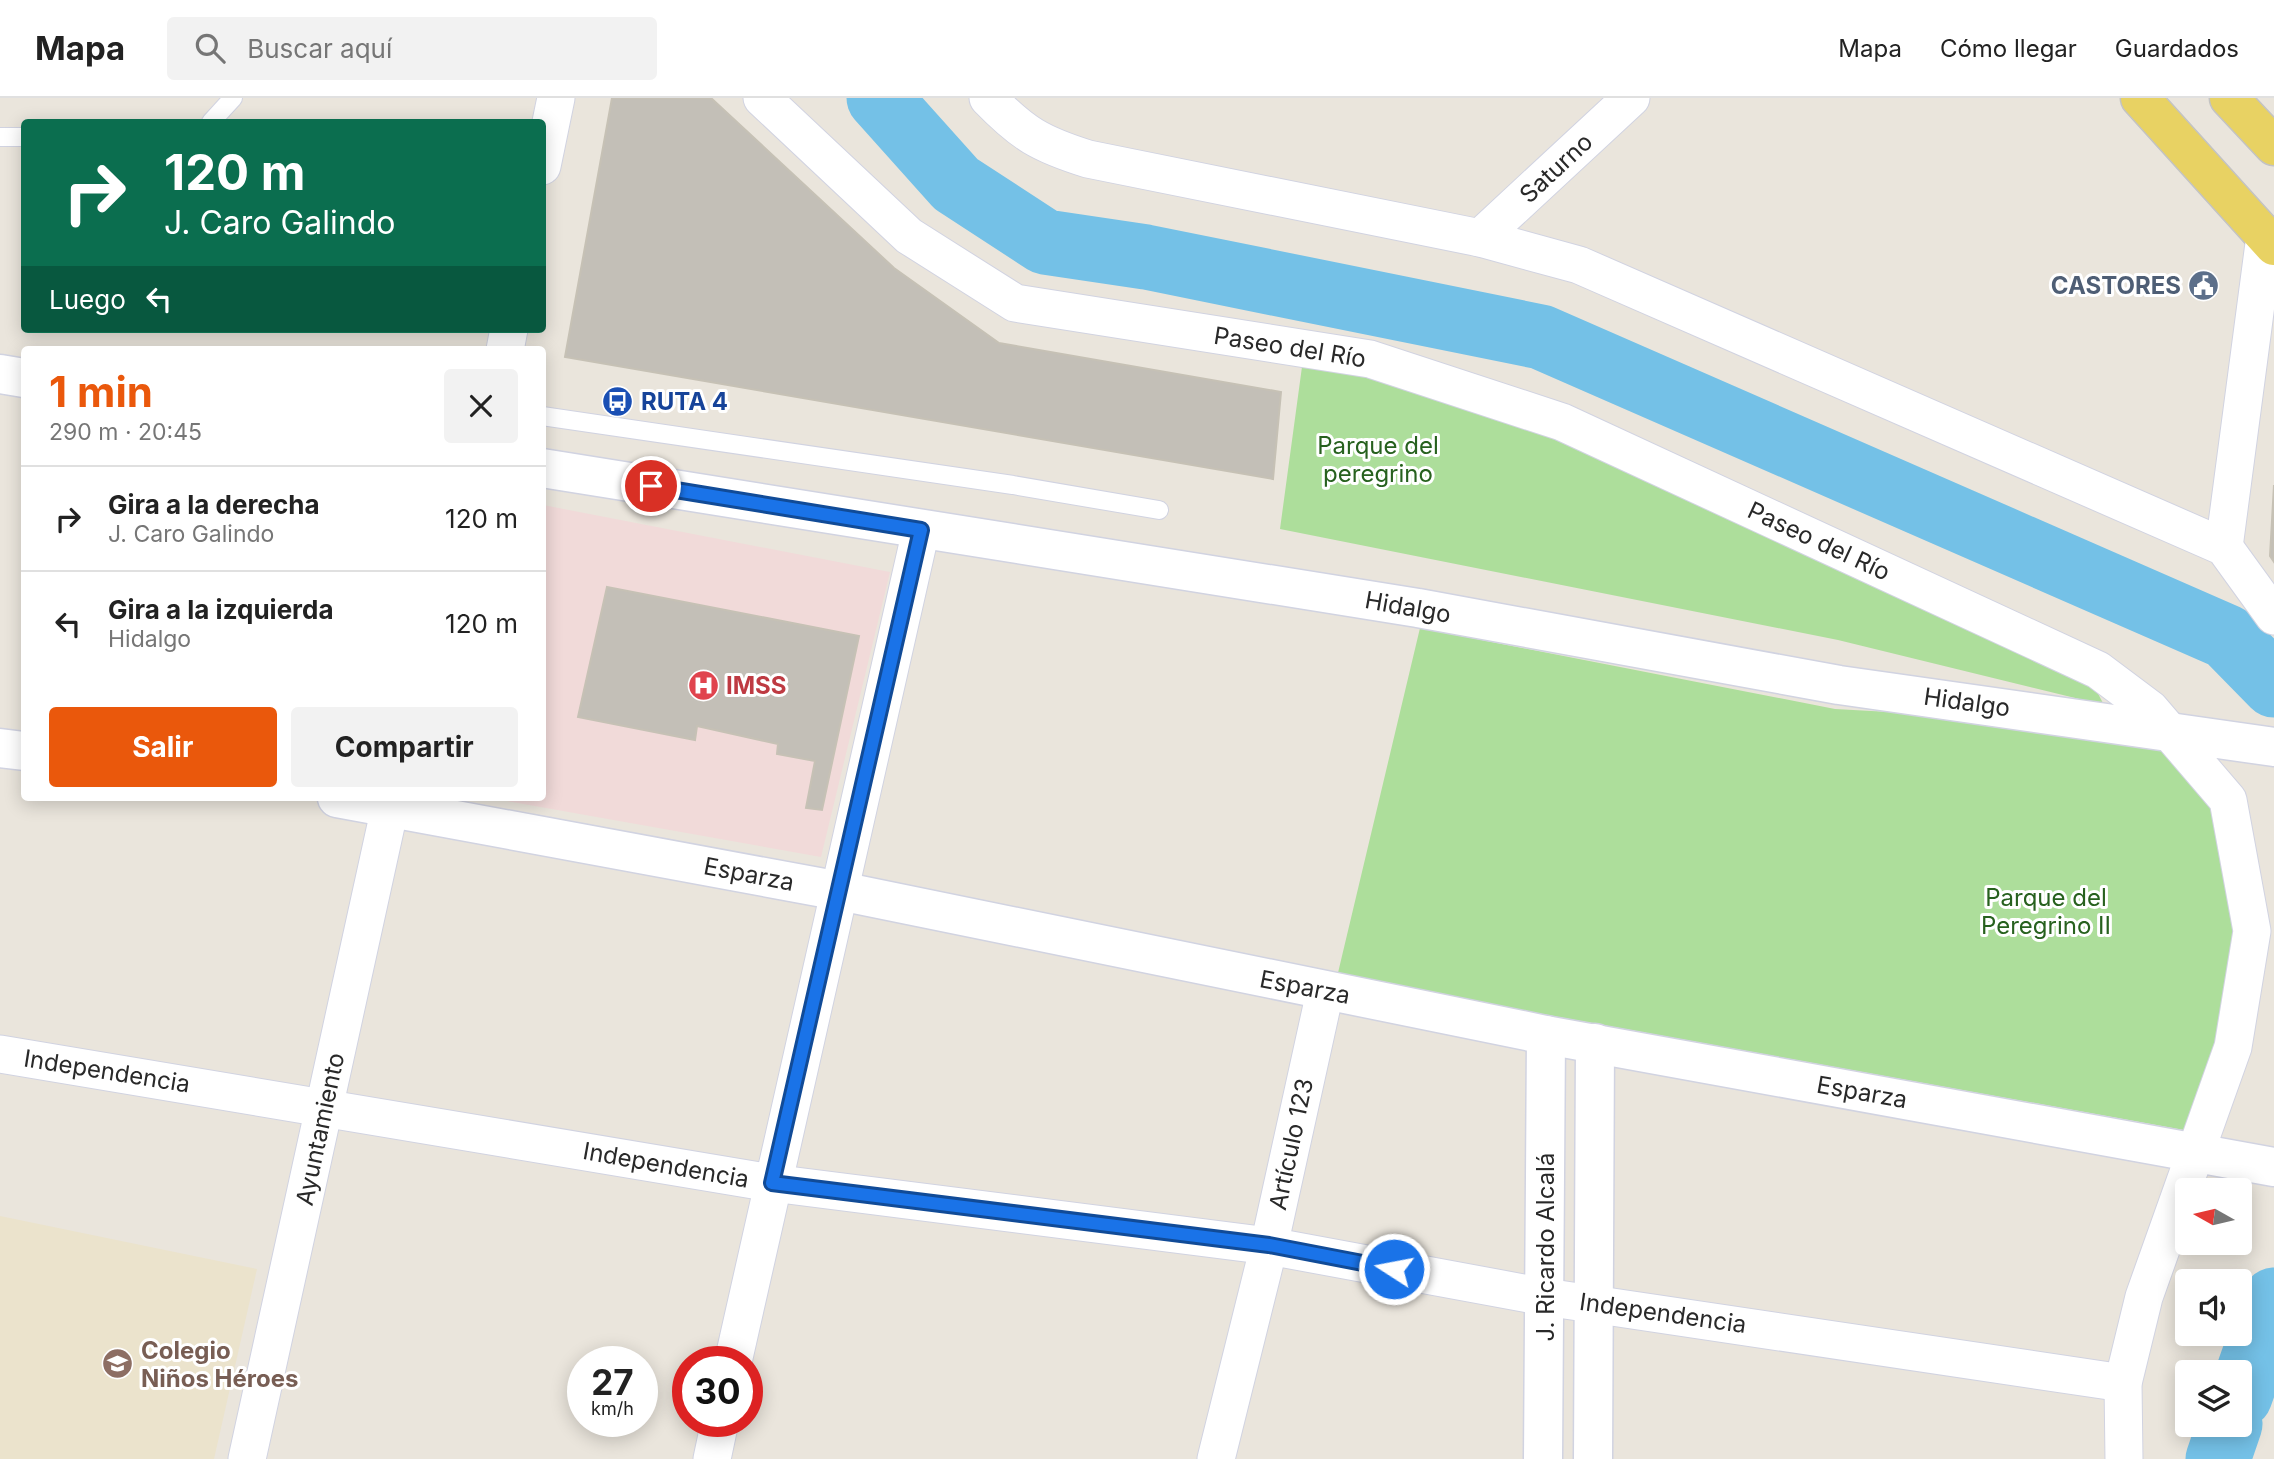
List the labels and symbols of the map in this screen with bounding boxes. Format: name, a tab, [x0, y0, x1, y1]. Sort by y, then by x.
street label: Saturno	[1514, 127, 1598, 209]
public building icon: CASTORES	[2187, 268, 2221, 302]
place label: CASTORES	[2051, 271, 2181, 300]
street label: Paseo del Río	[1212, 321, 1368, 373]
bus stop icon: RUTA 4	[601, 384, 635, 418]
place label: RUTA 4	[641, 387, 728, 416]
park label: Parque del peregrino	[1317, 431, 1439, 488]
pin	[621, 456, 681, 516]
street label: Paseo del Río	[1743, 495, 1895, 587]
street label: Hidalgo	[1363, 585, 1453, 629]
hospital icon: IMSS	[686, 668, 720, 702]
place label: IMSS	[726, 671, 787, 700]
street label: Hidalgo	[1922, 682, 2012, 722]
street label: Esparza	[701, 851, 797, 897]
park label: Parque del Peregrino II	[1981, 883, 2111, 940]
street label: Esparza	[1257, 964, 1353, 1010]
street label: Independencia	[22, 1044, 192, 1098]
street label: Ayuntamiento	[290, 1050, 350, 1208]
street label: Esparza	[1815, 1070, 1909, 1114]
street label: Artículo 123	[1263, 1076, 1319, 1212]
street label: Independencia	[581, 1136, 751, 1194]
street label: J. Ricardo Alcalá	[1531, 1153, 1560, 1341]
north arrow	[2175, 1178, 2252, 1255]
position arrow	[1357, 1232, 1431, 1306]
street label: Independencia	[1578, 1287, 1748, 1339]
place label: Colegio Niños Héroes	[141, 1336, 298, 1393]
speed limit sign: 30	[672, 1346, 763, 1437]
school or university icon: Colegio Niños Héroes	[101, 1347, 135, 1381]

